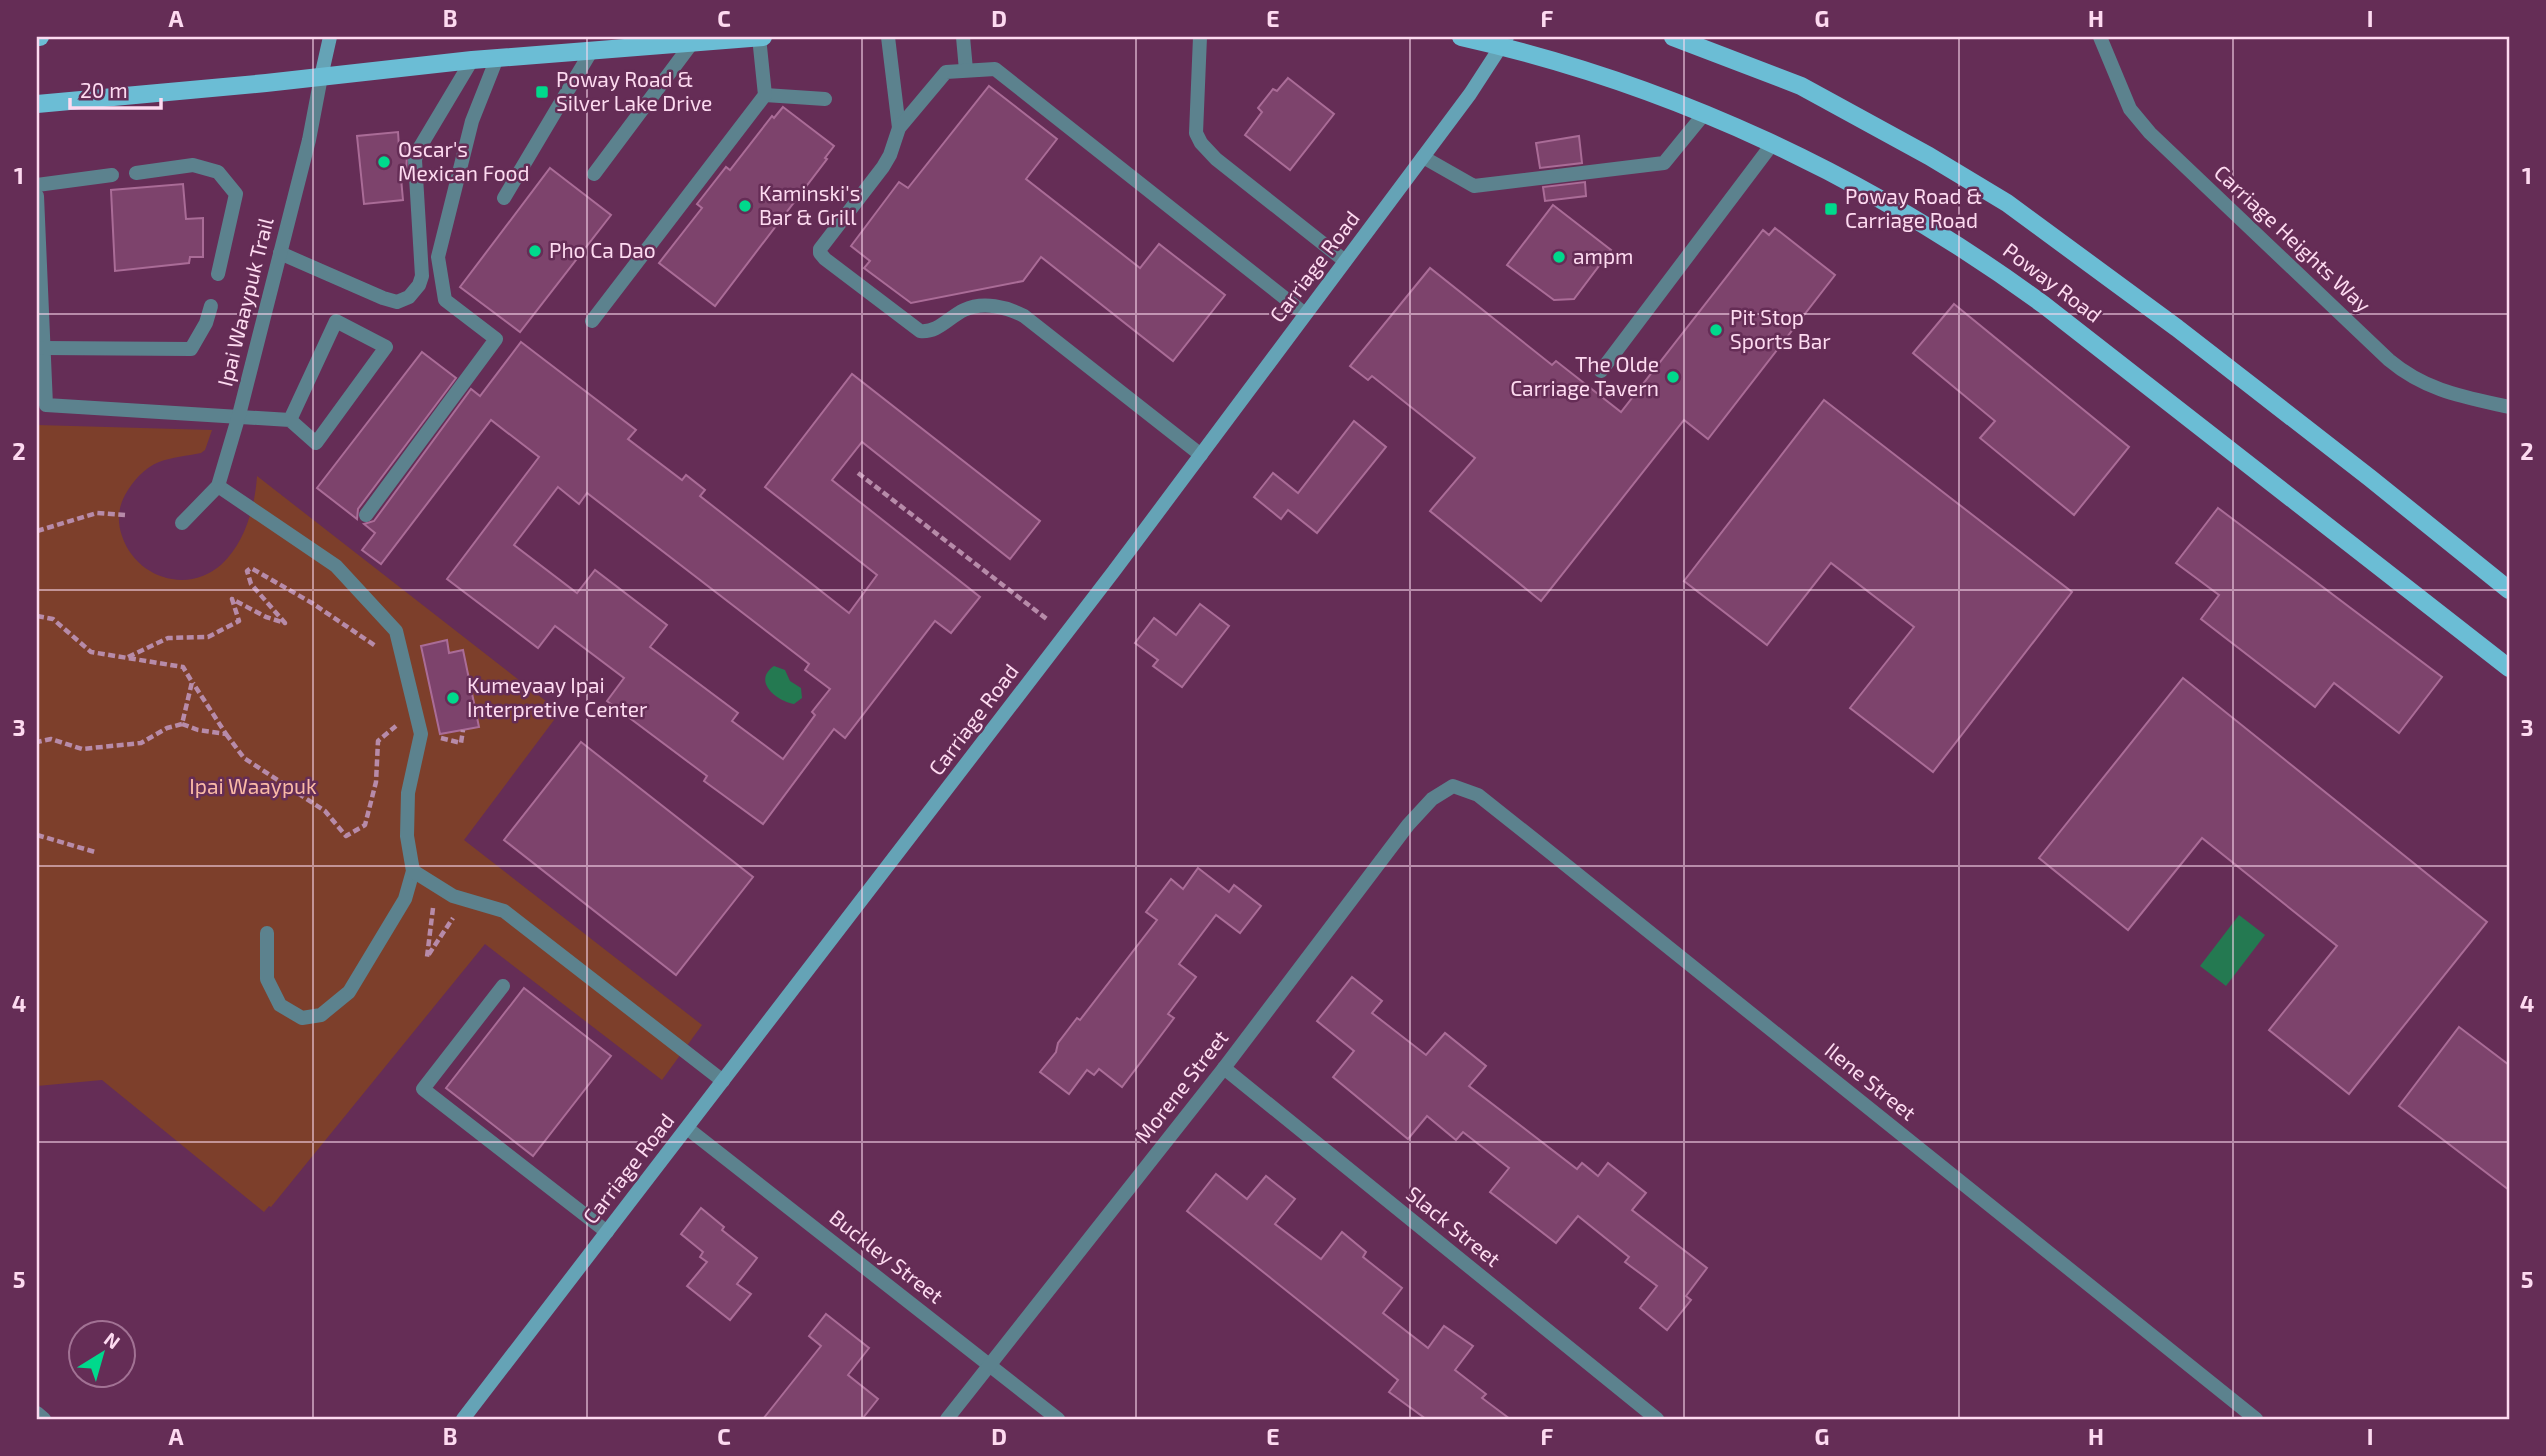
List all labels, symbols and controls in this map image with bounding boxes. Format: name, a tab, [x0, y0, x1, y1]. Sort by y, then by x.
text: A	[168, 4, 184, 32]
text: B	[443, 4, 457, 32]
text: C	[717, 4, 731, 32]
text: D	[991, 4, 1007, 32]
text: E	[1266, 4, 1280, 32]
text: F	[1541, 4, 1554, 32]
text: G	[1815, 4, 1829, 32]
text: H	[2088, 4, 2104, 32]
text: I	[2367, 4, 2373, 32]
scale bar	[70, 66, 161, 110]
place label: Poway Road & Silver Lake Drive	[556, 66, 712, 115]
text: 20 m	[80, 77, 128, 102]
marker: Poway Road & Silver Lake Drive	[534, 84, 550, 100]
place label: Oscar's Mexican Food	[398, 136, 530, 185]
marker: Oscar's Mexican Food	[376, 154, 392, 170]
street label: Carriage Heights Way	[2210, 159, 2376, 317]
text: 1	[14, 161, 24, 189]
text: 1	[2522, 161, 2532, 189]
place label: Kaminski's Bar & Grill	[759, 180, 860, 229]
place label: Poway Road & Carriage Road	[1845, 183, 1983, 232]
marker: Kaminski's Bar & Grill	[737, 198, 753, 214]
marker: Poway Road & Carriage Road	[1823, 201, 1839, 217]
street label: Carriage Road	[1264, 205, 1364, 327]
street label: Ipai Waaypuk Trail	[211, 214, 278, 389]
place label: Pho Ca Dao	[549, 237, 656, 262]
street label: Poway Road	[1999, 237, 2107, 327]
marker: Pho Ca Dao	[527, 243, 543, 259]
place label: ampm	[1573, 243, 1634, 268]
marker: ampm	[1551, 249, 1567, 265]
place label: Pit Stop Sports Bar	[1730, 304, 1831, 353]
marker: Pit Stop Sports Bar	[1708, 322, 1724, 338]
place label: The Olde Carriage Tavern	[1510, 351, 1659, 400]
marker: The Olde Carriage Tavern	[1665, 369, 1681, 385]
text: 2	[12, 437, 26, 465]
text: 2	[2520, 437, 2534, 465]
street label: Carriage Road	[923, 658, 1023, 780]
place label: Kumeyaay Ipai Interpretive Center	[467, 672, 648, 721]
marker: Kumeyaay Ipai Interpretive Center	[445, 690, 461, 706]
text: 3	[12, 713, 26, 741]
text: 3	[2520, 713, 2534, 741]
park label: Ipai Waaypuk	[189, 773, 317, 798]
text: 4	[12, 989, 26, 1017]
text: 4	[2520, 989, 2534, 1017]
street label: Morene Street	[1129, 1025, 1233, 1147]
street label: Ilene Street	[1821, 1037, 1921, 1125]
street label: Carriage Road	[577, 1108, 679, 1228]
street label: Slack Street	[1402, 1180, 1506, 1271]
street label: Buckley Street	[825, 1204, 949, 1308]
text: 5	[13, 1265, 25, 1293]
text: 5	[2521, 1265, 2533, 1293]
north arrow	[66, 1320, 136, 1390]
text: N	[100, 1327, 125, 1353]
text: A	[168, 1422, 184, 1450]
text: B	[443, 1422, 457, 1450]
text: C	[717, 1422, 731, 1450]
text: D	[991, 1422, 1007, 1450]
text: E	[1266, 1422, 1280, 1450]
text: F	[1541, 1422, 1554, 1450]
text: G	[1815, 1422, 1829, 1450]
text: H	[2088, 1422, 2104, 1450]
text: I	[2367, 1422, 2373, 1450]

